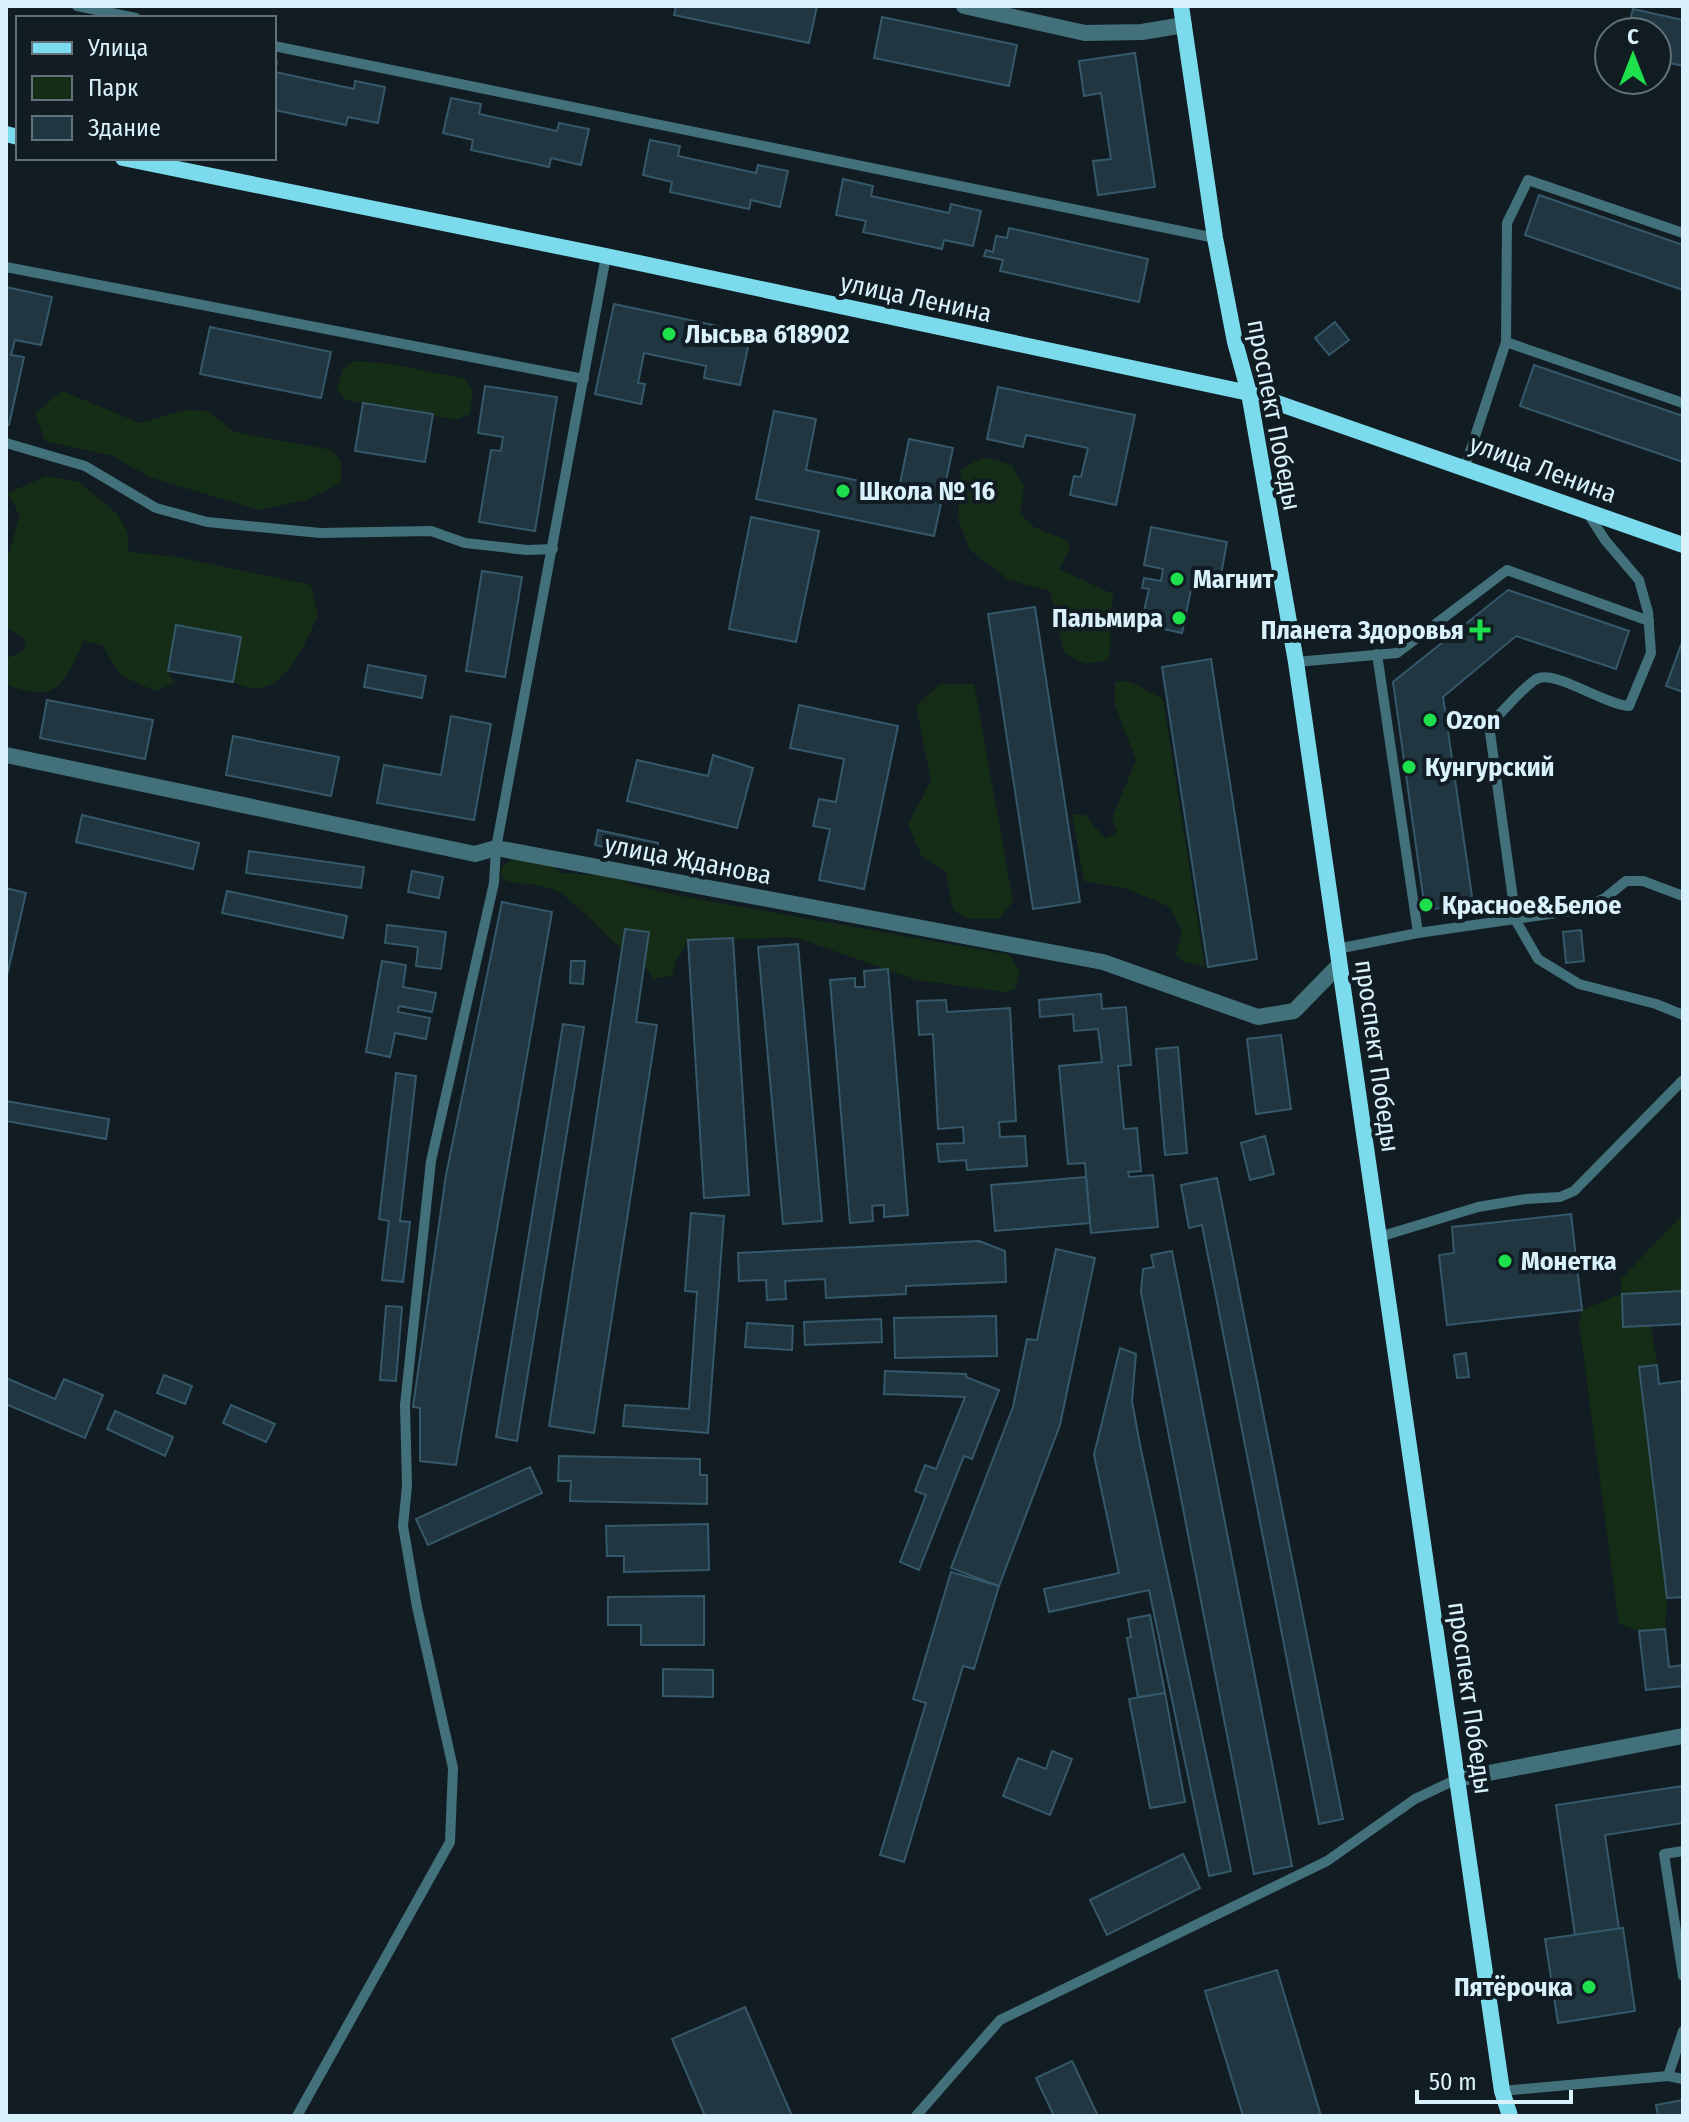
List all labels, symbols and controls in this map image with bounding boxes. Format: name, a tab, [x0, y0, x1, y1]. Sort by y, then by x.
legend	[16, 16, 276, 160]
north arrow	[1593, 16, 1673, 96]
text: С	[1627, 23, 1639, 50]
text: Улица	[87, 34, 148, 62]
text: Парк	[88, 74, 139, 102]
text: Здание	[88, 114, 161, 142]
street label: улица Ленина	[838, 267, 994, 329]
street label: проспект Победы	[1240, 317, 1308, 513]
place label: Лысьва 618902	[685, 319, 850, 350]
marker: Лысьва 618902	[660, 325, 678, 343]
street label: улица Ленина	[1465, 428, 1621, 510]
place label: Школа № 16	[859, 476, 995, 507]
marker: Школа № 16	[834, 482, 852, 500]
place label: Магнит	[1193, 564, 1275, 595]
marker: Магнит	[1168, 570, 1186, 588]
place label: Пальмира	[1052, 603, 1163, 634]
marker: Пальмира	[1170, 609, 1188, 627]
place label: Планета Здоровья	[1261, 615, 1464, 646]
marker: Планета Здоровья	[1471, 621, 1489, 639]
place label: Ozon	[1446, 705, 1500, 736]
marker: Ozon	[1421, 711, 1439, 729]
place label: Кунгурский	[1425, 752, 1555, 783]
marker: Кунгурский	[1400, 758, 1418, 776]
street label: улица Жданова	[602, 829, 774, 891]
place label: Красное&Белое	[1442, 890, 1621, 921]
marker: Красное&Белое	[1417, 896, 1435, 914]
street label: проспект Победы	[1348, 958, 1406, 1154]
place label: Монетка	[1521, 1246, 1617, 1277]
marker: Монетка	[1496, 1252, 1514, 1270]
street label: проспект Победы	[1441, 1600, 1499, 1796]
place label: Пятёрочка	[1454, 1972, 1573, 2003]
marker: Пятёрочка	[1580, 1978, 1598, 1996]
scale bar	[1417, 2054, 1571, 2104]
text: 50 m	[1429, 2068, 1477, 2096]

